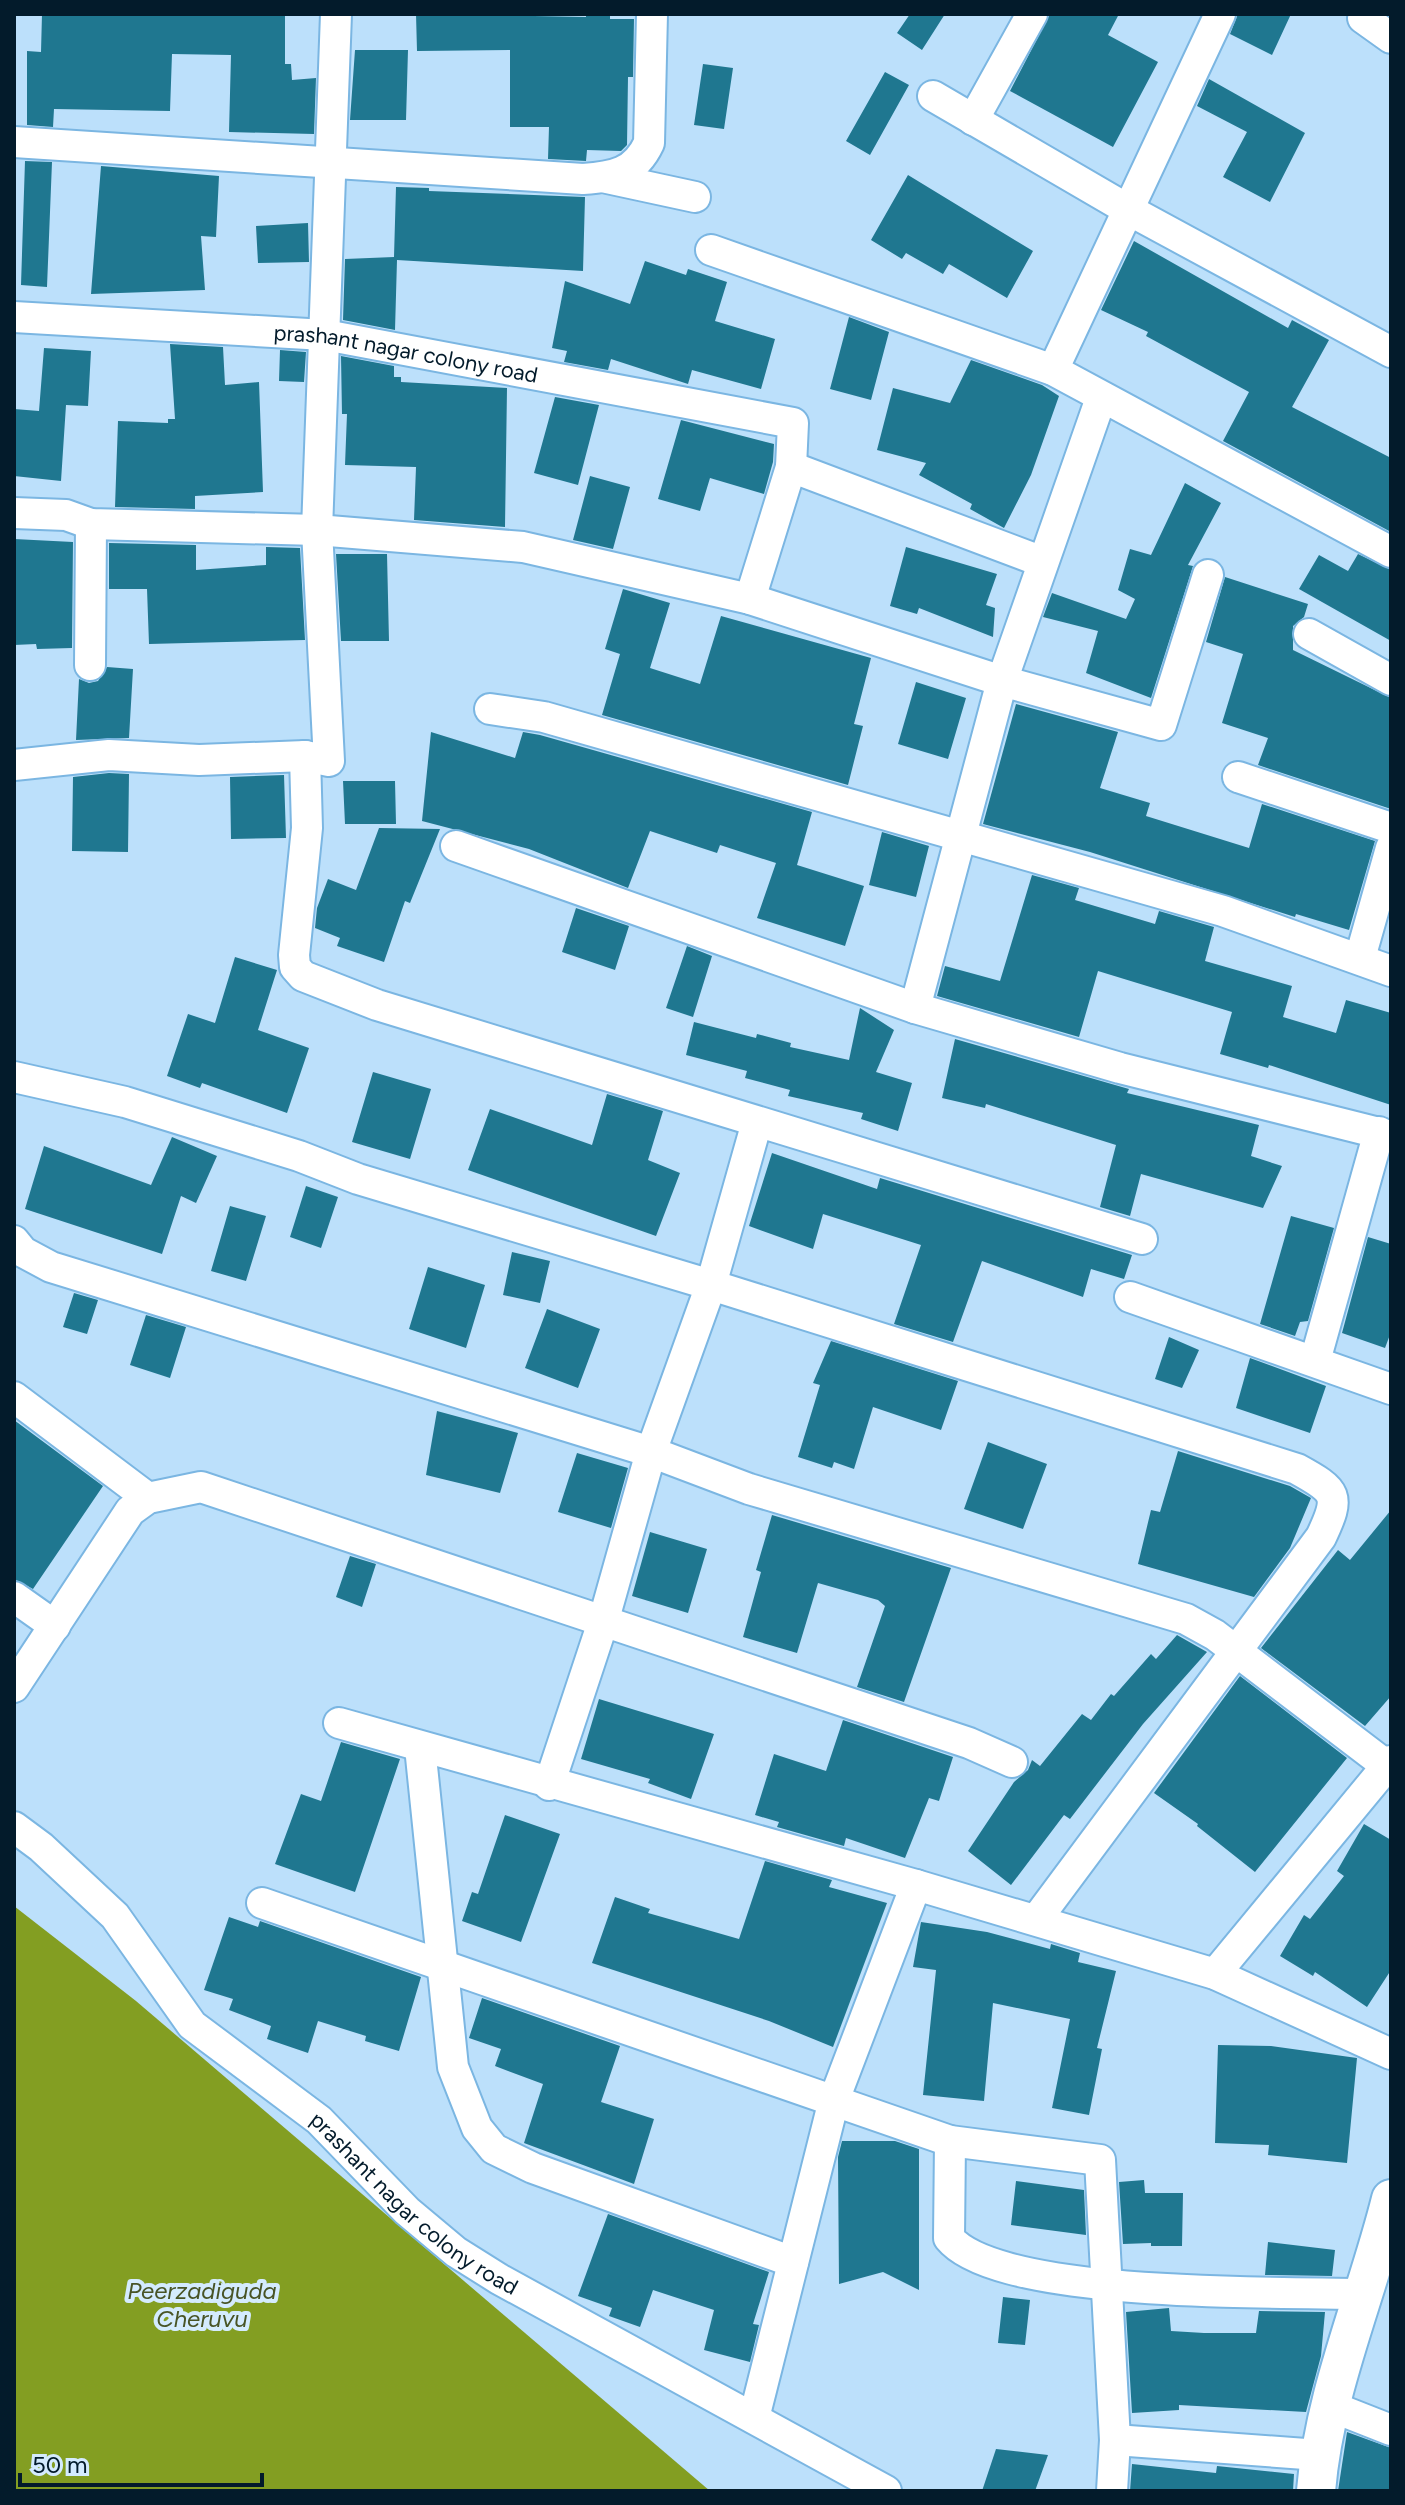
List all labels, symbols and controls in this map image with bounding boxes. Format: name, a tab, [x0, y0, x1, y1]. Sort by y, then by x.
street label: prashant nagar colony road	[273, 319, 540, 389]
street label: prashant nagar colony road	[305, 2106, 523, 2301]
water label: Peerzadiguda Cheruvu	[127, 2276, 277, 2333]
scale bar	[20, 2437, 262, 2487]
text: 50 m	[32, 2450, 88, 2479]

